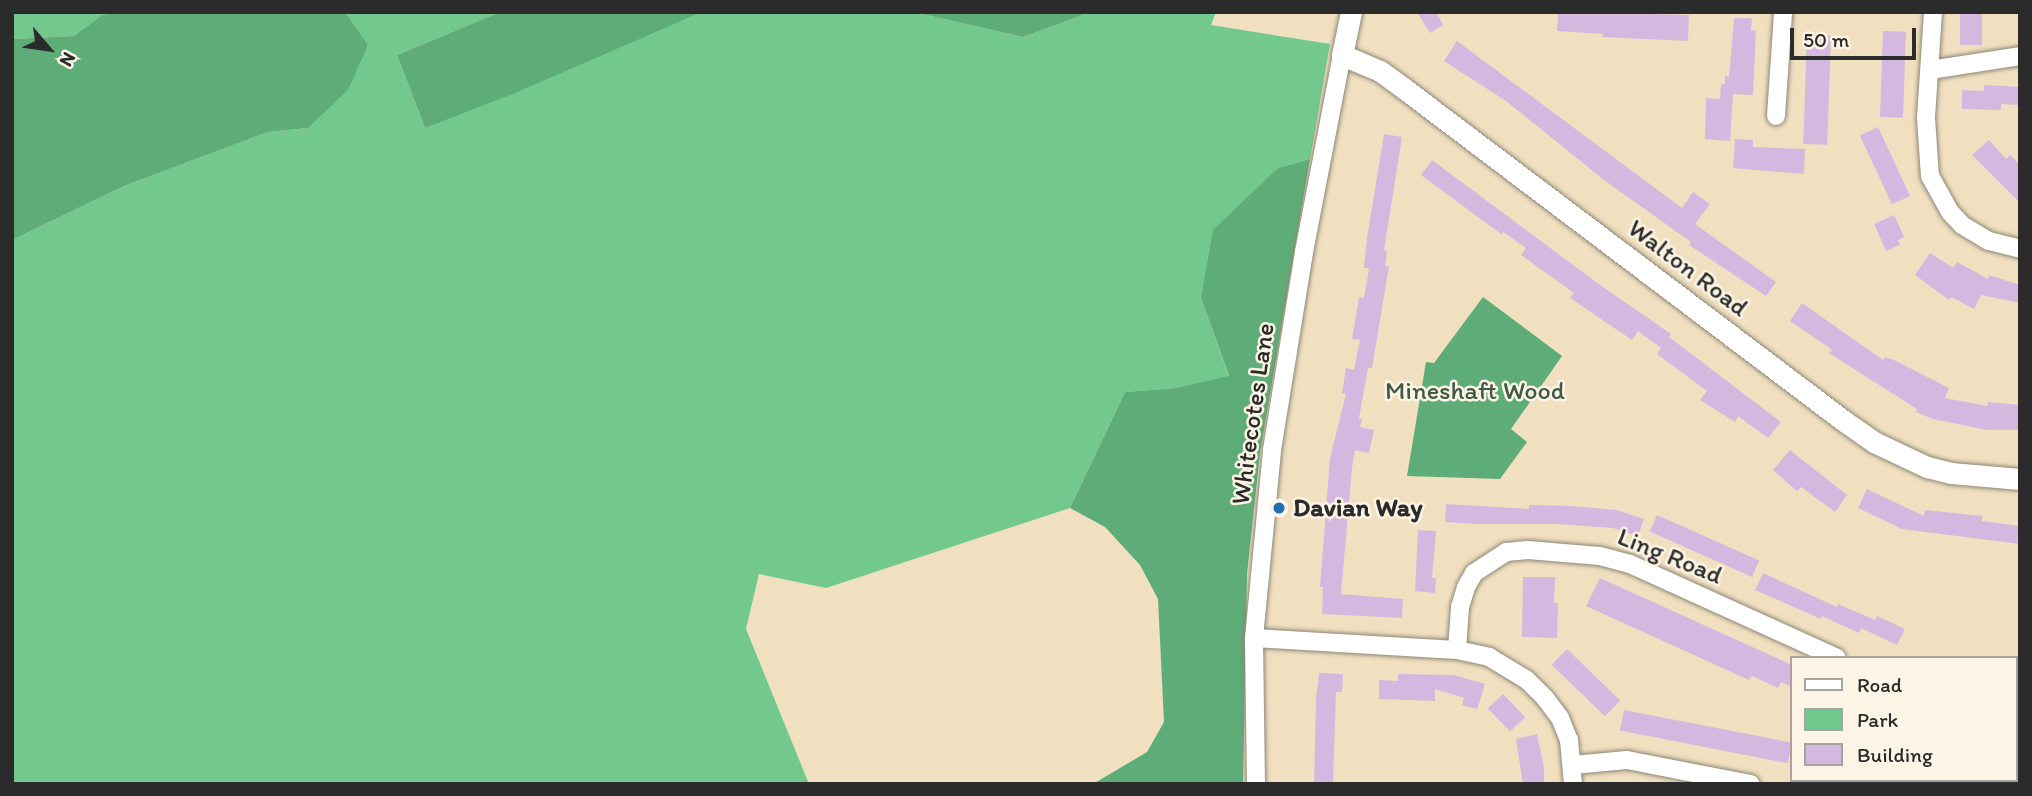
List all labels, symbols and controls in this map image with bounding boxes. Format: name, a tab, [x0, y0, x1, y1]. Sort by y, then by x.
north arrow	[14, 14, 84, 84]
scale bar	[1794, 14, 1920, 58]
text: 50 m	[1803, 27, 1849, 52]
text: N	[55, 48, 81, 71]
street label: Walton Road	[1622, 213, 1754, 323]
street label: Whitecotes Lane	[1225, 321, 1281, 507]
park label: Mineshaft Wood	[1385, 375, 1565, 407]
place label: Davian Way	[1293, 492, 1422, 524]
marker: Davian Way	[1271, 500, 1287, 516]
street label: Ling Road	[1613, 521, 1727, 591]
legend	[1790, 656, 2018, 782]
text: Road	[1857, 672, 1902, 697]
text: Park	[1857, 707, 1898, 732]
text: Building	[1857, 742, 1933, 767]

